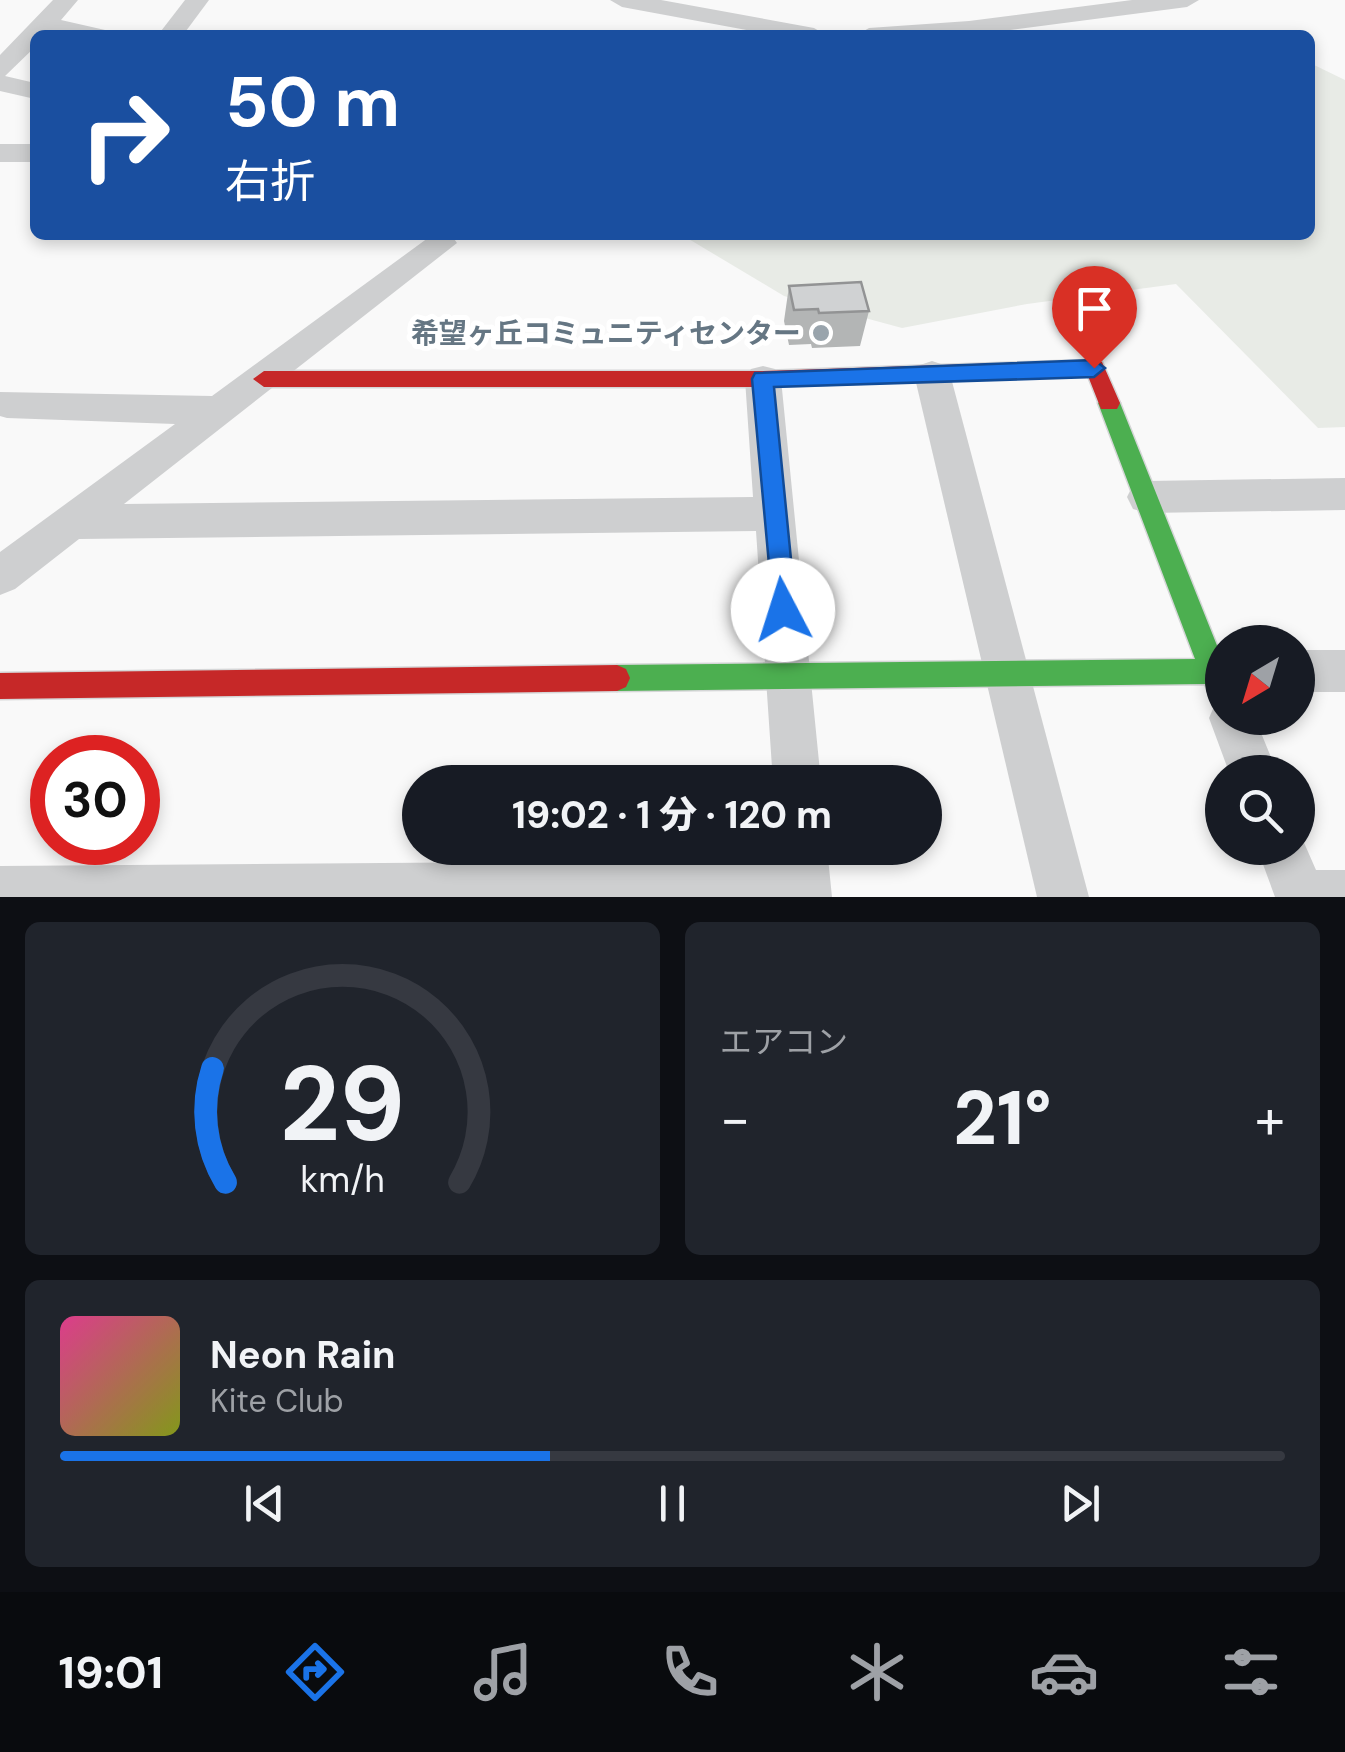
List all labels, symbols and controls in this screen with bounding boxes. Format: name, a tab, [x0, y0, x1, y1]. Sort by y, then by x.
text: 50 m	[225, 57, 400, 148]
icon: right	[60, 70, 190, 200]
text: 右折	[225, 152, 315, 211]
pin	[1052, 266, 1137, 369]
icon: arrive	[1067, 281, 1122, 336]
place label: 希望ヶ丘コミュニティセンター	[411, 315, 801, 352]
marker: 希望ヶ丘コミュニティセンター	[810, 322, 832, 344]
position arrow	[731, 558, 835, 662]
north arrow	[1205, 625, 1315, 735]
map controls	[1205, 625, 1315, 865]
speed limit sign: 30	[30, 735, 160, 865]
button: search	[1205, 755, 1315, 865]
text: 19:02 · 1 分 · 120 m	[512, 790, 832, 840]
text: エアコン	[720, 1021, 848, 1063]
text: 29	[280, 1037, 405, 1172]
text: 21°	[953, 1070, 1052, 1167]
text: −	[720, 1083, 750, 1155]
text: +	[1255, 1083, 1285, 1155]
text: km/h	[300, 1157, 385, 1203]
text: Neon Rain	[210, 1330, 395, 1380]
text: Kite Club	[210, 1380, 344, 1422]
icon: previous	[237, 1476, 292, 1531]
icon: pause	[645, 1476, 700, 1531]
icon: next	[1053, 1476, 1108, 1531]
icon: directions	[280, 1637, 350, 1707]
icon: music	[468, 1637, 538, 1707]
icon: phone	[655, 1637, 725, 1707]
icon: climate	[842, 1637, 912, 1707]
icon: car	[1029, 1637, 1099, 1707]
icon: filters	[1216, 1637, 1286, 1707]
text: 19:01	[59, 1643, 163, 1702]

